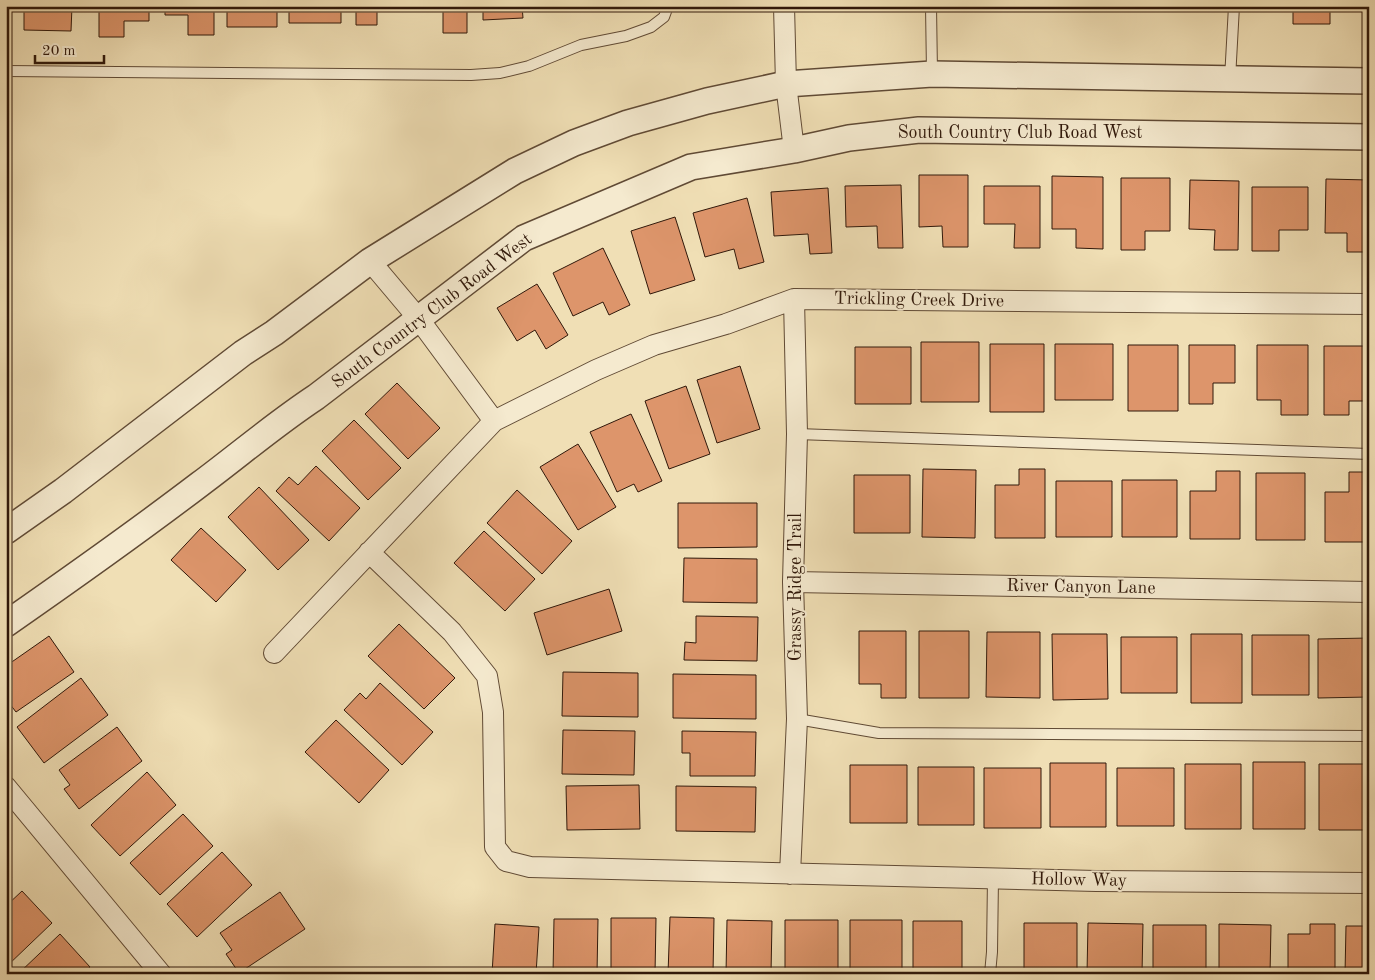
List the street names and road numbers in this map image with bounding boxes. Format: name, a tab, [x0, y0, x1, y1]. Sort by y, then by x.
street label: South Country Club Road West	[897, 124, 1143, 142]
street label: South Country Club Road West	[329, 230, 535, 392]
street label: Trickling Creek Drive	[834, 290, 1004, 310]
street label: Grassy Ridge Trail	[787, 513, 805, 661]
street label: River Canyon Lane	[1006, 577, 1156, 597]
street label: Hollow Way	[1031, 870, 1128, 890]

